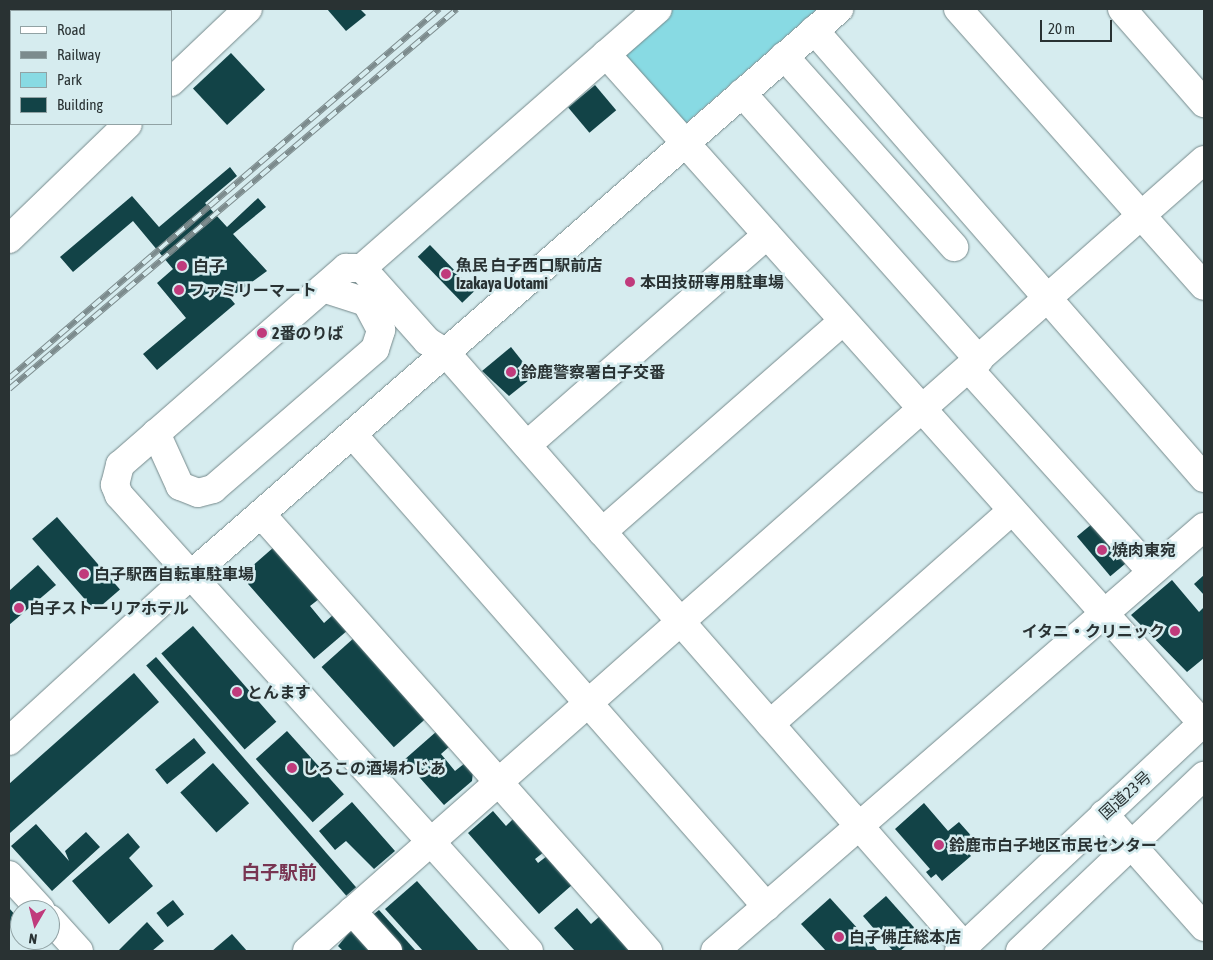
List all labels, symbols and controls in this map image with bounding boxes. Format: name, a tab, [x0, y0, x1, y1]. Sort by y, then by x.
legend	[10, 10, 172, 125]
scale bar	[1043, 10, 1116, 42]
text: 20 m	[1048, 20, 1075, 37]
text: Road	[57, 21, 86, 38]
text: Railway	[57, 46, 101, 63]
text: Park	[57, 71, 82, 88]
text: Building	[57, 96, 103, 113]
place label: 魚民 白子西口駅前店 Izakaya Uotami	[456, 255, 602, 293]
place label: 白子	[193, 256, 225, 276]
marker: 白子	[175, 259, 189, 273]
marker: 魚民 白子西口駅前店 Izakaya Uotami	[440, 268, 452, 280]
place label: 本田技研専用駐車場	[640, 272, 784, 292]
marker: 本田技研専用駐車場	[624, 276, 636, 288]
place label: ファミリーマート	[189, 280, 317, 300]
marker: ファミリーマート	[173, 284, 185, 296]
place label: 2番のりば	[272, 323, 344, 343]
marker: 2番のりば	[256, 327, 268, 339]
place label: 鈴鹿警察署白子交番	[521, 362, 665, 382]
marker: 鈴鹿警察署白子交番	[505, 366, 517, 378]
place label: 焼肉東宛	[1112, 540, 1176, 560]
marker: 焼肉東宛	[1096, 544, 1108, 556]
place label: 白子駅西自転車駐車場	[94, 564, 254, 584]
marker: 白子駅西自転車駐車場	[78, 568, 90, 580]
place label: 白子ストーリアホテル	[29, 598, 189, 618]
marker: 白子ストーリアホテル	[13, 602, 25, 614]
place label: イタニ・クリニック	[1021, 621, 1165, 641]
marker: イタニ・クリニック	[1169, 625, 1181, 637]
place label: とんます	[247, 682, 311, 702]
marker: とんます	[231, 686, 243, 698]
place label: しろこの酒場わじあ	[302, 758, 446, 778]
marker: しろこの酒場わじあ	[286, 762, 298, 774]
street label: 国道23号	[1095, 767, 1155, 823]
place label: 鈴鹿市白子地区市民センター	[949, 835, 1157, 855]
marker: 鈴鹿市白子地区市民センター	[933, 839, 945, 851]
district label: 白子駅前	[241, 862, 317, 884]
north arrow	[10, 900, 60, 950]
place label: 白子佛庄総本店	[849, 927, 961, 947]
text: N	[28, 930, 38, 947]
marker: 白子佛庄総本店	[833, 931, 845, 943]

